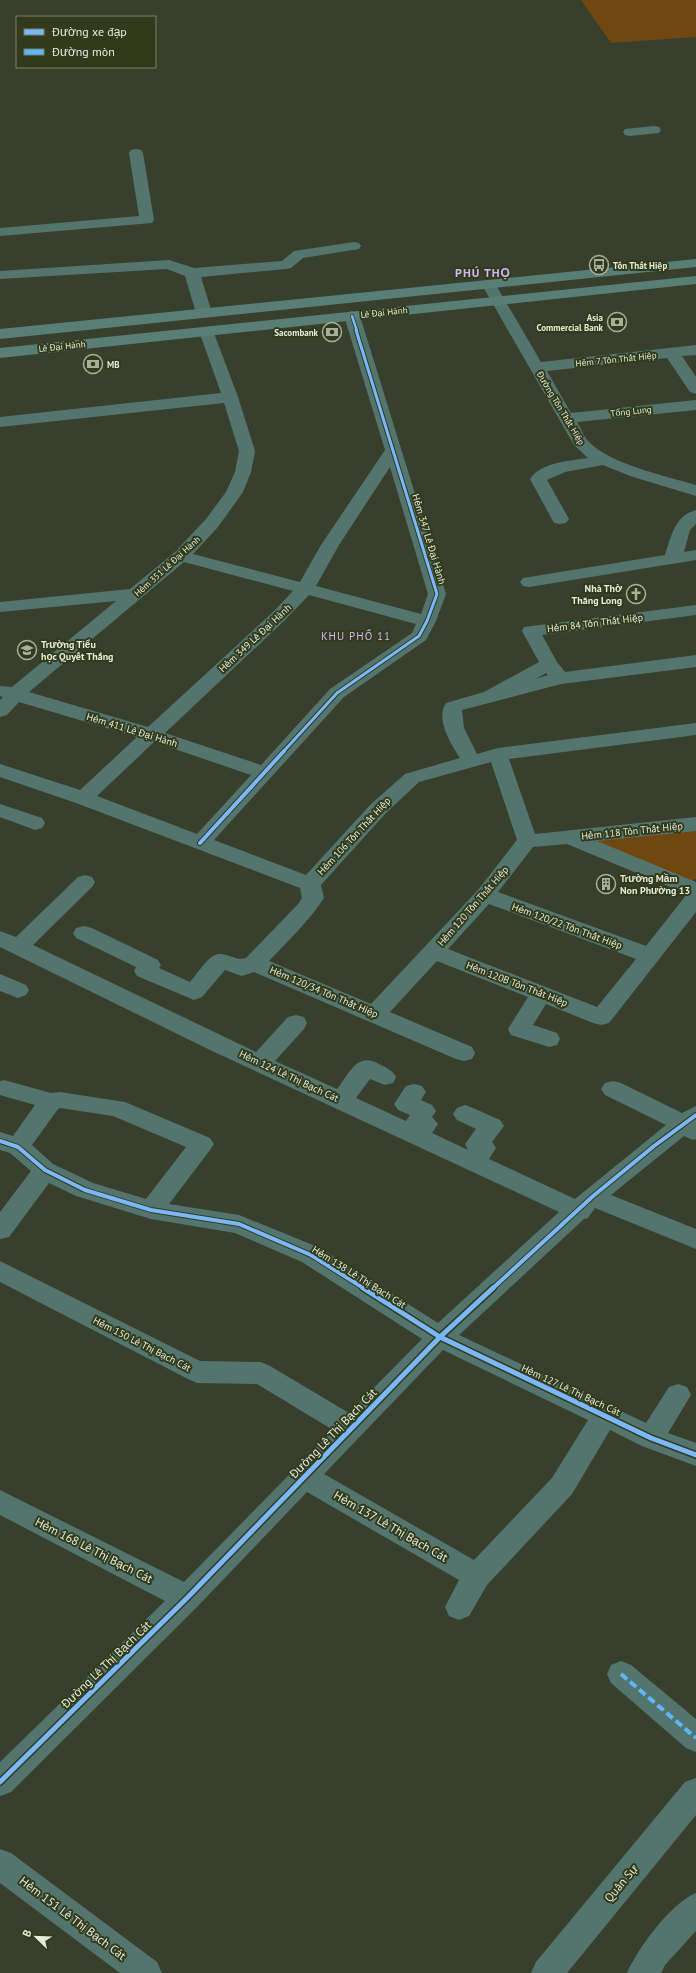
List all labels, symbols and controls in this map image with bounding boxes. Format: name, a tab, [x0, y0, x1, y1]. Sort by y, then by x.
legend	[16, 16, 156, 68]
text: Đường xe đạp	[51, 24, 127, 39]
text: Đường mòn	[51, 44, 115, 59]
bus stop icon: Tôn Thất Hiệp	[588, 254, 610, 276]
place label: Tôn Thất Hiệp	[613, 260, 667, 271]
district label: PHÚ THỌ	[455, 265, 511, 280]
street label: Lê Đại Hành	[360, 304, 408, 320]
bank icon: Asia Commercial Bank	[606, 311, 628, 333]
place label: Asia Commercial Bank	[536, 312, 604, 333]
bank icon: Sacombank	[321, 321, 343, 343]
place label: Sacombank	[274, 327, 319, 338]
street label: Lê Đại Hành	[38, 338, 86, 354]
street label: Hẻm 7 Tôn Thất Hiệp	[575, 349, 657, 369]
bank icon: MB	[82, 353, 104, 375]
place label: MB	[107, 359, 120, 370]
street label: Đường Tôn Thất Hiệp	[534, 368, 587, 447]
street label: Tổng Lung	[610, 403, 652, 419]
street label: Hẻm 347 Lê Đại Hành	[409, 492, 449, 586]
street label: Hẻm 351 Lê Đại Hành	[132, 533, 202, 599]
place label: Nhà Thờ Thăng Long	[572, 582, 623, 607]
church icon: Nhà Thờ Thăng Long	[625, 583, 647, 605]
street label: Hẻm 349 Lê Đại Hành	[216, 601, 294, 675]
street label: Hẻm 84 Tôn Thất Hiệp	[546, 611, 644, 635]
district label: KHU PHỐ 11	[321, 629, 391, 643]
place label: Trường Tiểu học Quyết Thắng	[41, 638, 113, 663]
school or university icon: Trường Tiểu học Quyết Thắng	[16, 639, 38, 661]
street label: Hẻm 411 Lê Đại Hành	[85, 710, 179, 750]
street label: Hẻm 106 Tôn Thất Hiệp	[314, 794, 394, 878]
street label: Hẻm 118 Tôn Thất Hiệp	[581, 819, 683, 843]
street label: Hẻm 120 Tôn Thất Hiệp	[435, 863, 511, 949]
place label: Trường Mầm Non Phường 13	[620, 872, 690, 897]
building icon: Trường Mầm Non Phường 13	[595, 873, 617, 895]
street label: Hẻm 120/22 Tôn Thất Hiệp	[510, 900, 624, 952]
street label: Hẻm 120B Tôn Thất Hiệp	[464, 959, 570, 1009]
street label: Hẻm 120/34 Tôn Thất Hiệp	[268, 963, 380, 1021]
street label: Hẻm 124 Lê Thị Bạch Cát	[237, 1047, 341, 1105]
street label: Hẻm 138 Lê Thị Bạch Cát	[310, 1243, 409, 1311]
street label: Hẻm 150 Lê Thị Bạch Cát	[91, 1314, 194, 1375]
street label: Hẻm 127 Lê Thị Bạch Cát	[519, 1361, 623, 1419]
street label: Đường Lê Thị Bạch Cát	[285, 1385, 380, 1482]
street label: Hẻm 137 Lê Thị Bạch Cát	[331, 1487, 451, 1565]
street label: Hẻm 168 Lê Thị Bạch Cát	[33, 1514, 155, 1586]
street label: Đường Lê Thị Bạch Cát	[57, 1617, 154, 1712]
street label: Quân Sự	[601, 1861, 641, 1905]
street label: Hẻm 151 Lê Thị Bạch Cát	[17, 1873, 129, 1963]
north arrow	[16, 1917, 56, 1957]

